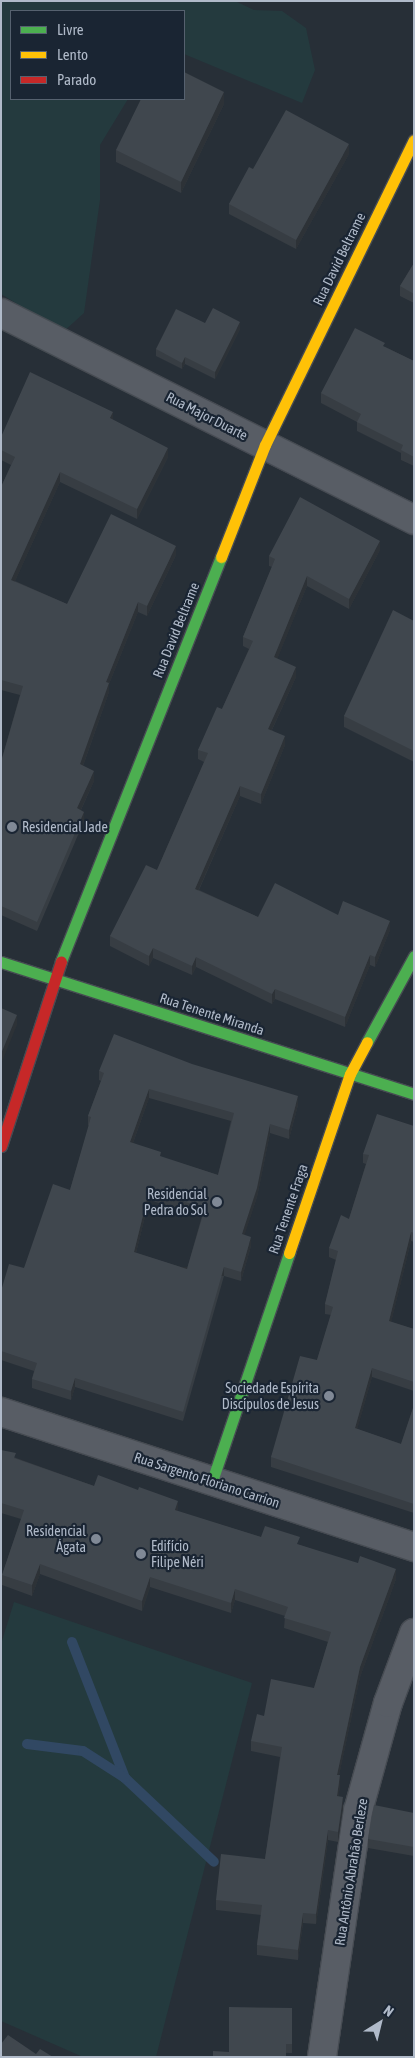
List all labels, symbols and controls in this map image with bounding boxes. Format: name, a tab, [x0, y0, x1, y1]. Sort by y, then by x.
legend	[10, 10, 185, 100]
text: Livre	[57, 21, 84, 38]
text: Lento	[57, 46, 88, 63]
text: Parado	[57, 71, 96, 88]
street label: Rua David Beltrame	[309, 210, 369, 308]
street label: Rua Major Duarte	[163, 388, 251, 444]
street label: Rua David Beltrame	[149, 580, 203, 680]
place label: Residencial Jade	[22, 819, 108, 835]
marker: Residencial Jade	[6, 821, 18, 833]
street label: Rua Tenente Miranda	[158, 989, 266, 1039]
street label: Rua Tenente Fraga	[265, 1162, 311, 1256]
place label: Residencial Pedra do Sol	[144, 1186, 207, 1218]
marker: Residencial Pedra do Sol	[211, 1196, 223, 1208]
place label: Sociedade Espírita Discípulos de Jesus	[222, 1380, 319, 1412]
marker: Sociedade Espírita Discípulos de Jesus	[323, 1390, 335, 1402]
street label: Rua Sargento Floriano Carrion	[132, 1449, 282, 1511]
place label: Residencial Ágata	[26, 1523, 86, 1555]
marker: Residencial Ágata	[90, 1533, 102, 1545]
place label: Edifício Filipe Néri	[151, 1538, 204, 1570]
marker: Edifício Filipe Néri	[135, 1548, 147, 1560]
street label: Rua Antônio Abrahão Berleze	[331, 1797, 371, 1947]
north arrow	[355, 1998, 405, 2048]
text: N	[381, 2002, 397, 2020]

